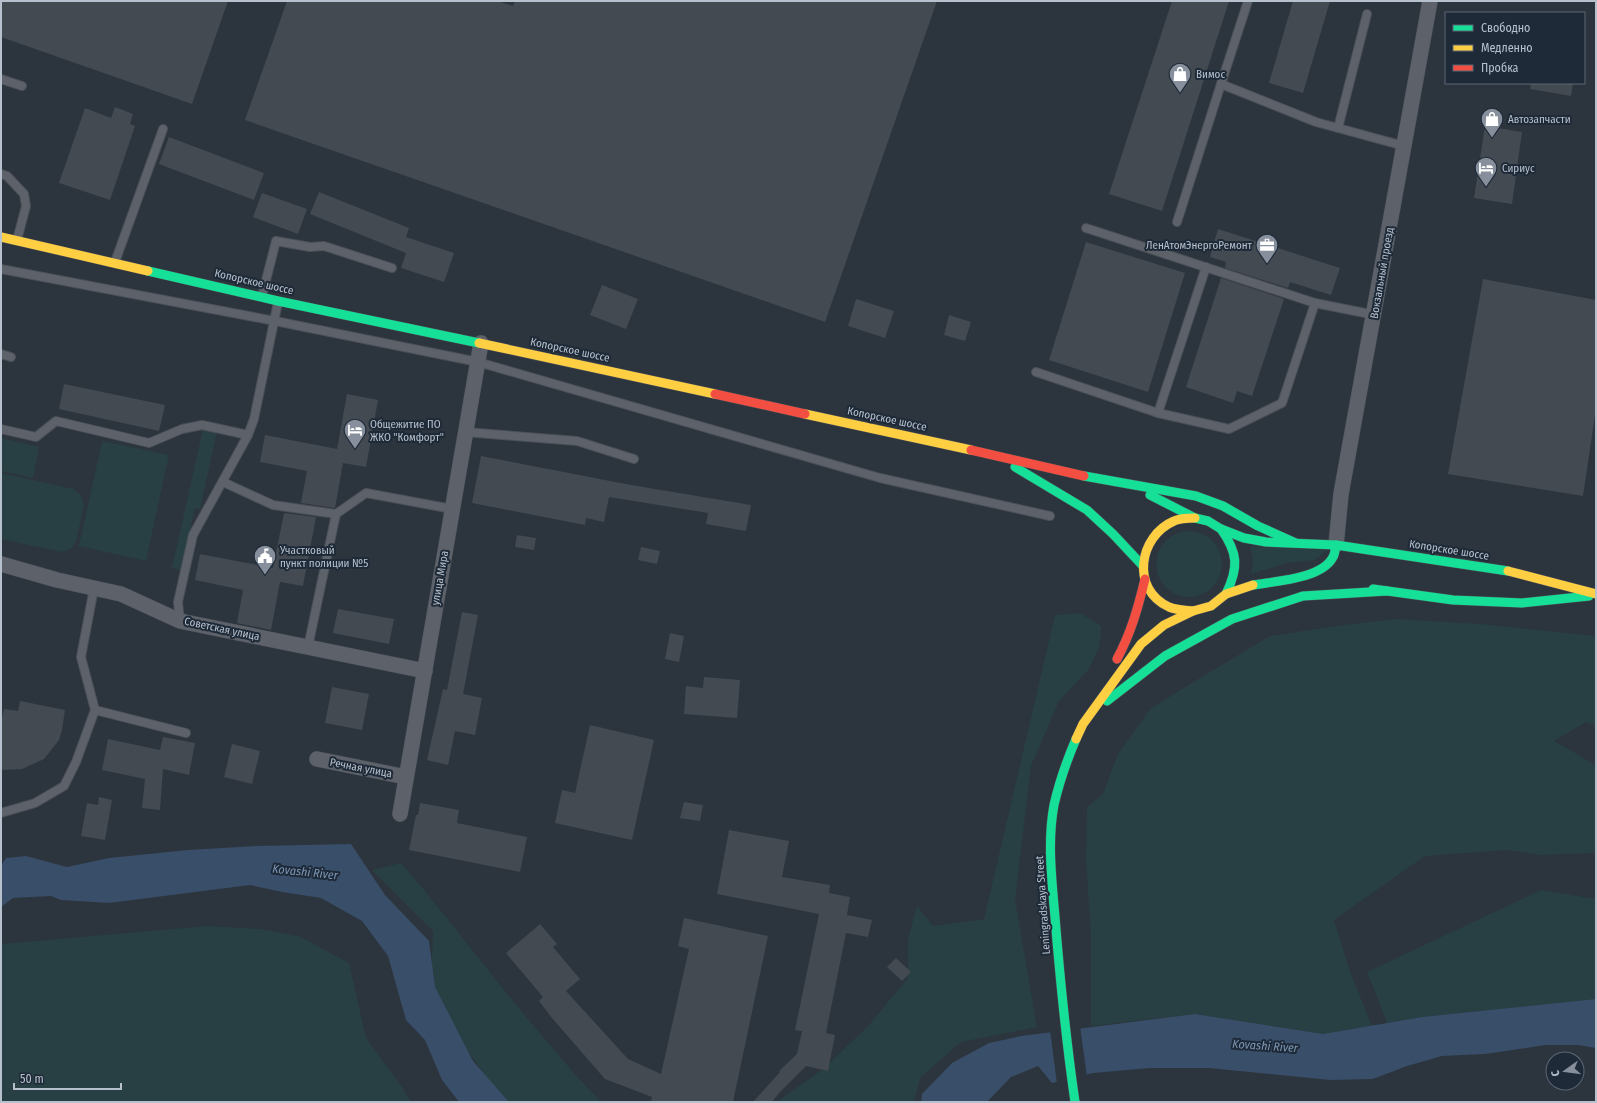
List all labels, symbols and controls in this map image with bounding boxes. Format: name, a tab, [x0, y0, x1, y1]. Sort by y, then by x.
legend	[1445, 12, 1585, 84]
text: Свободно	[1481, 21, 1530, 35]
text: Медленно	[1481, 41, 1533, 55]
shop icon: Вимос	[1167, 61, 1193, 94]
text: Пробка	[1481, 61, 1519, 75]
place label: Вимос	[1196, 68, 1225, 81]
shop icon: Автозапчасти	[1479, 106, 1505, 139]
place label: Автозапчасти	[1508, 113, 1571, 126]
hotel icon: Сириус	[1473, 155, 1499, 188]
place label: Сириус	[1502, 162, 1535, 175]
street label: Вокзальный проезд	[1368, 226, 1397, 320]
office icon: ЛенАтомЭнергоРемонт	[1254, 232, 1280, 265]
place label: ЛенАтомЭнергоРемонт	[1146, 239, 1253, 252]
street label: Копорское шоссе	[213, 267, 295, 297]
street label: Копорское шоссе	[529, 335, 611, 365]
street label: Копорское шоссе	[846, 404, 928, 434]
hotel icon: Общежитие ПО ЖКО "Комфорт"	[342, 417, 368, 450]
place label: Общежитие ПО ЖКО "Комфорт"	[370, 418, 444, 444]
street label: Копорское шоссе	[1408, 537, 1490, 563]
public building icon: Участковый пункт полиции №5	[252, 543, 278, 576]
place label: Участковый пункт полиции №5	[279, 544, 368, 570]
street label: улица Мира	[429, 550, 451, 606]
street label: Советская улица	[183, 615, 261, 643]
street label: Речная улица	[329, 756, 393, 780]
street label: Leningradskaya Street	[1033, 855, 1053, 955]
water label: Kovashi River	[272, 862, 339, 882]
water label: Kovashi River	[1232, 1037, 1299, 1055]
north arrow	[1545, 1051, 1585, 1091]
scale bar	[14, 1065, 121, 1091]
text: С	[1549, 1069, 1563, 1078]
text: 50 m	[20, 1072, 44, 1086]

